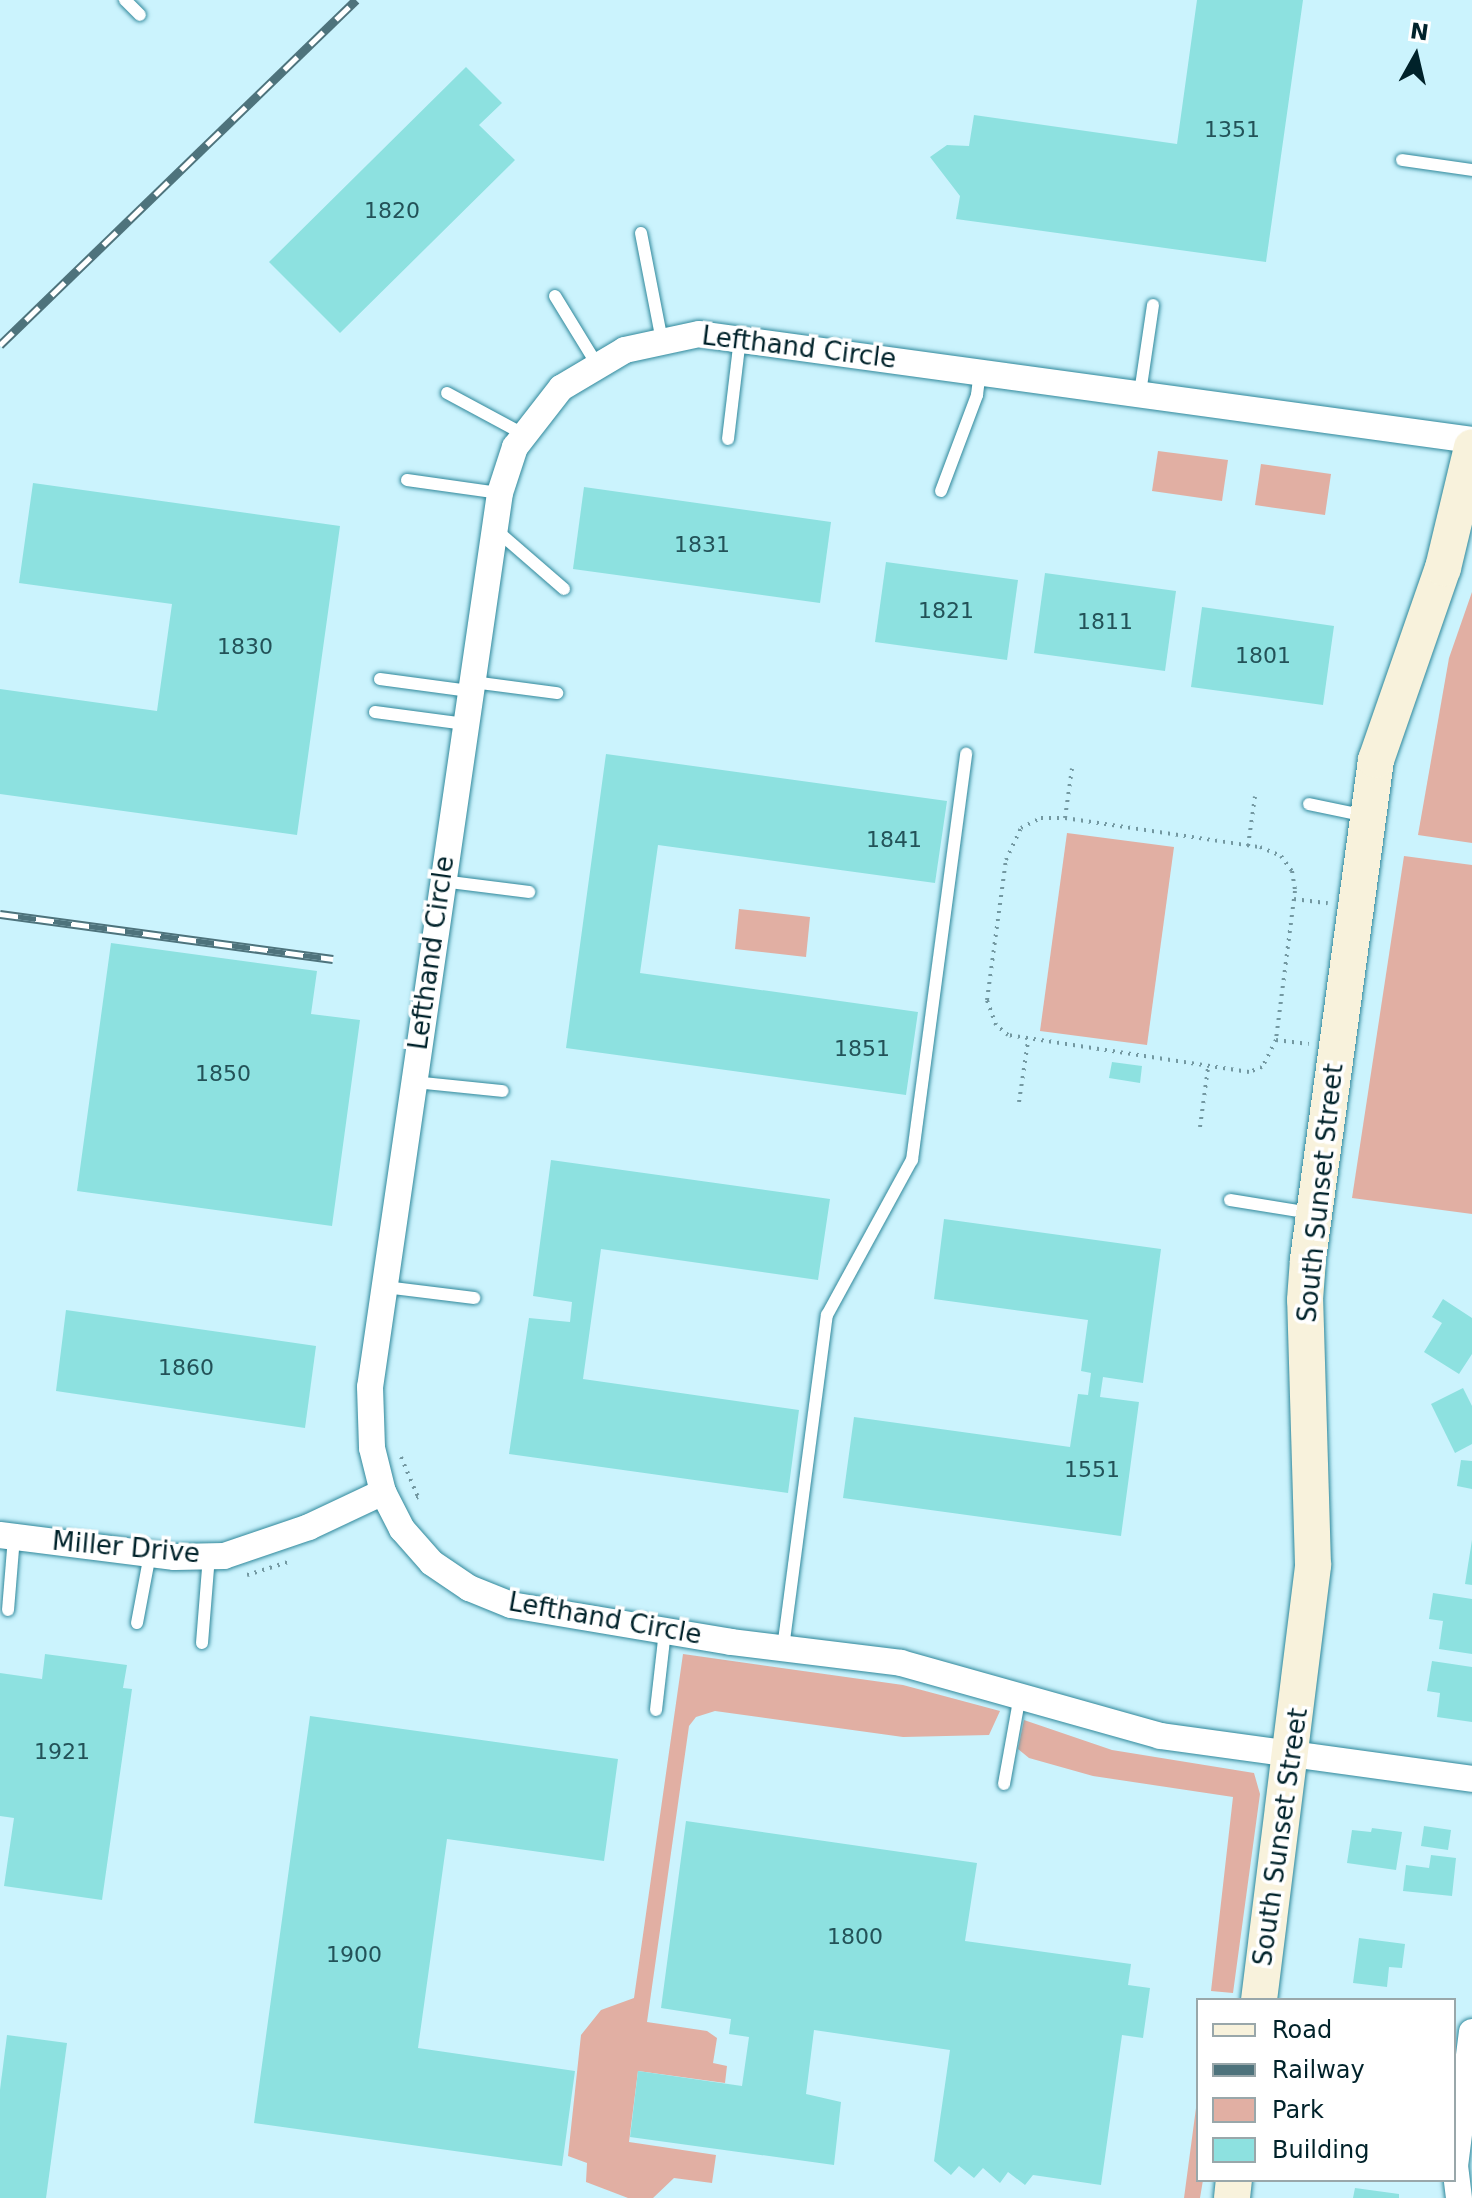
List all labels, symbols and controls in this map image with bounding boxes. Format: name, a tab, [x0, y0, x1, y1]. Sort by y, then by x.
north arrow	[1376, 16, 1456, 96]
text: N	[1409, 18, 1430, 45]
house number: 1351	[1204, 117, 1260, 143]
house number: 1820	[364, 198, 420, 224]
street label: Lefthand Circle	[700, 321, 898, 375]
house number: 1831	[674, 532, 730, 558]
house number: 1821	[918, 598, 974, 624]
house number: 1811	[1077, 609, 1133, 635]
house number: 1830	[217, 634, 273, 660]
house number: 1801	[1235, 643, 1291, 669]
house number: 1841	[866, 827, 922, 853]
street label: Lefthand Circle	[403, 854, 461, 1052]
house number: 1851	[834, 1036, 890, 1062]
house number: 1850	[195, 1061, 251, 1087]
street label: South Sunset Street	[1292, 1062, 1350, 1324]
house number: 1860	[158, 1355, 214, 1381]
house number: 1551	[1064, 1457, 1120, 1483]
street label: Miller Drive	[51, 1526, 201, 1570]
street label: Lefthand Circle	[506, 1587, 704, 1651]
street label: South Sunset Street	[1247, 1706, 1315, 1968]
house number: 1921	[34, 1739, 90, 1765]
house number: 1800	[827, 1924, 883, 1950]
house number: 1900	[326, 1942, 382, 1968]
legend	[1196, 1998, 1456, 2182]
text: Road	[1272, 2016, 1332, 2044]
text: Railway	[1272, 2056, 1365, 2084]
text: Park	[1272, 2096, 1324, 2124]
text: Building	[1272, 2136, 1369, 2164]

